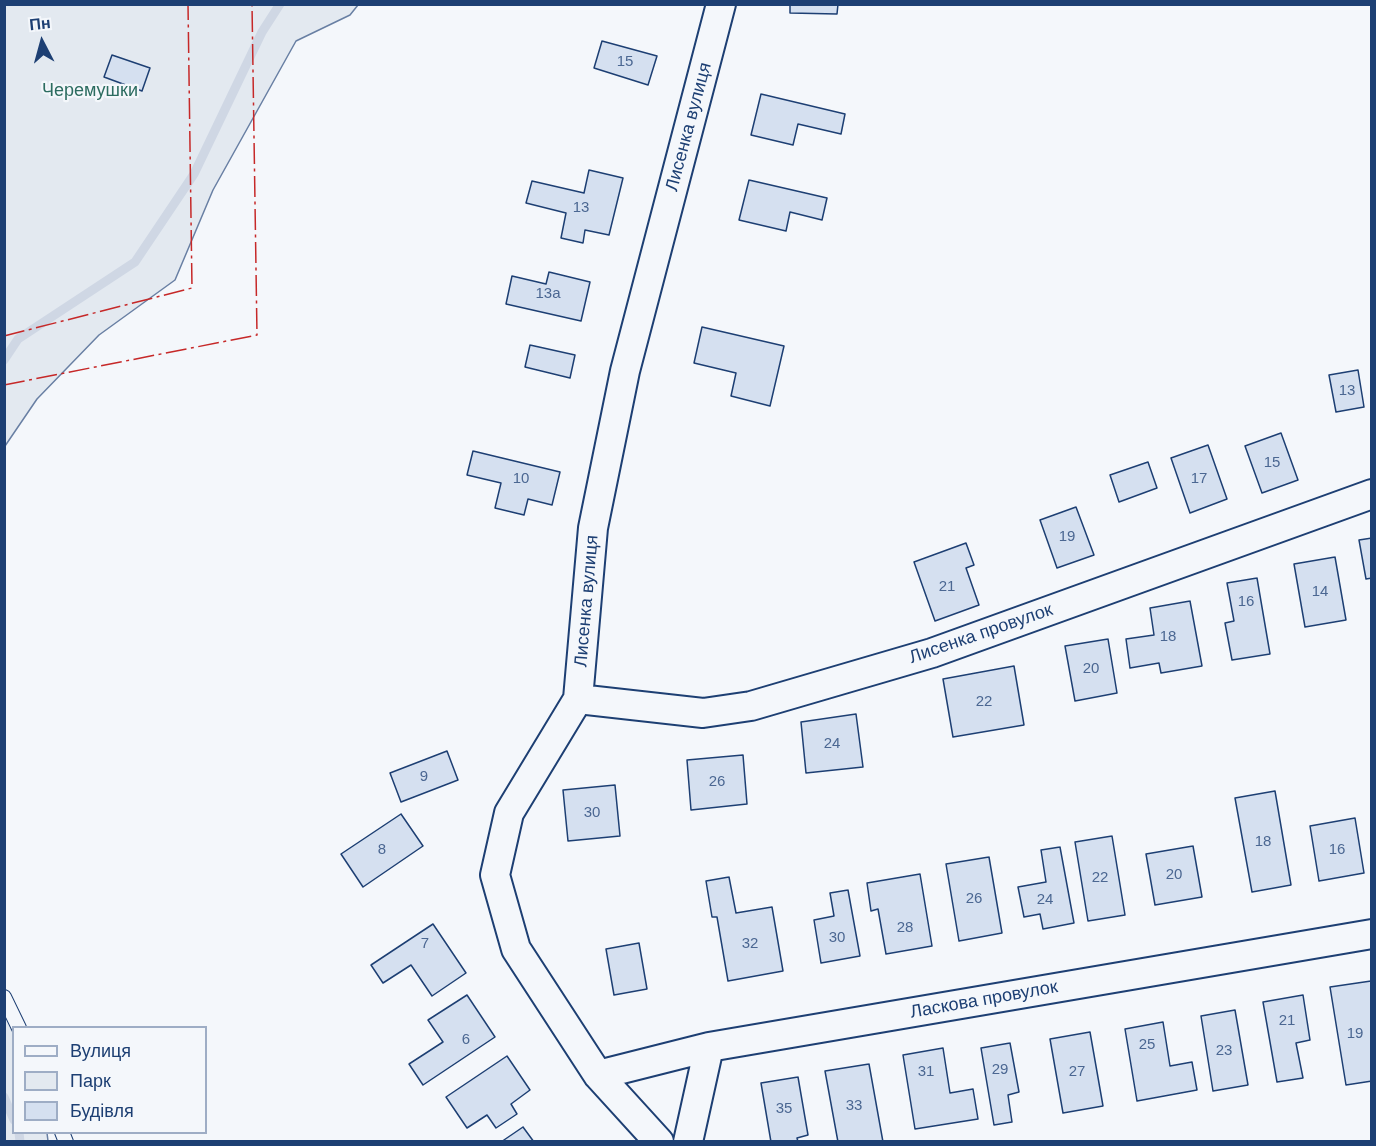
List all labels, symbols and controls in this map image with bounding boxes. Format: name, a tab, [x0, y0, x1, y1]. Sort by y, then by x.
north arrow	[12, 12, 72, 72]
text: Пн	[29, 14, 51, 33]
house number: 15	[617, 53, 633, 71]
street label: Лисенка вулиця	[661, 60, 717, 194]
park label: Черемушки	[42, 80, 138, 102]
house number: 13	[573, 199, 589, 217]
house number: 13а	[535, 285, 561, 303]
house number: 13	[1339, 382, 1355, 400]
house number: 15	[1264, 454, 1280, 472]
house number: 10	[513, 470, 529, 488]
house number: 17	[1191, 470, 1207, 488]
house number: 19	[1059, 528, 1075, 546]
street label: Лисенка вулиця	[570, 534, 604, 668]
house number: 21	[939, 578, 955, 596]
house number: 14	[1312, 583, 1328, 601]
house number: 16	[1238, 593, 1254, 611]
street label: Лисенка провулок	[906, 599, 1056, 669]
house number: 18	[1160, 628, 1176, 646]
house number: 20	[1083, 660, 1099, 678]
house number: 22	[976, 693, 992, 711]
house number: 24	[824, 735, 840, 753]
house number: 9	[420, 768, 428, 786]
house number: 26	[709, 773, 725, 791]
house number: 30	[584, 804, 600, 822]
house number: 18	[1255, 833, 1271, 851]
house number: 8	[378, 841, 386, 859]
house number: 16	[1329, 841, 1345, 859]
house number: 20	[1166, 866, 1182, 884]
house number: 22	[1092, 869, 1108, 887]
house number: 26	[966, 890, 982, 908]
house number: 24	[1037, 891, 1053, 909]
house number: 28	[897, 919, 913, 937]
house number: 30	[829, 929, 845, 947]
house number: 7	[421, 935, 429, 953]
house number: 32	[742, 935, 758, 953]
street label: Ласкова провулок	[909, 976, 1059, 1024]
house number: 21	[1279, 1012, 1295, 1030]
house number: 19	[1347, 1025, 1363, 1043]
legend	[12, 1026, 207, 1134]
house number: 6	[462, 1031, 470, 1049]
house number: 25	[1139, 1036, 1155, 1054]
text: Вулиця	[70, 1041, 131, 1061]
house number: 23	[1216, 1042, 1232, 1060]
house number: 29	[992, 1061, 1008, 1079]
house number: 31	[918, 1063, 934, 1081]
house number: 27	[1069, 1063, 1085, 1081]
text: Парк	[70, 1071, 111, 1091]
house number: 33	[846, 1097, 862, 1115]
house number: 35	[776, 1100, 792, 1118]
text: Будівля	[70, 1101, 134, 1121]

